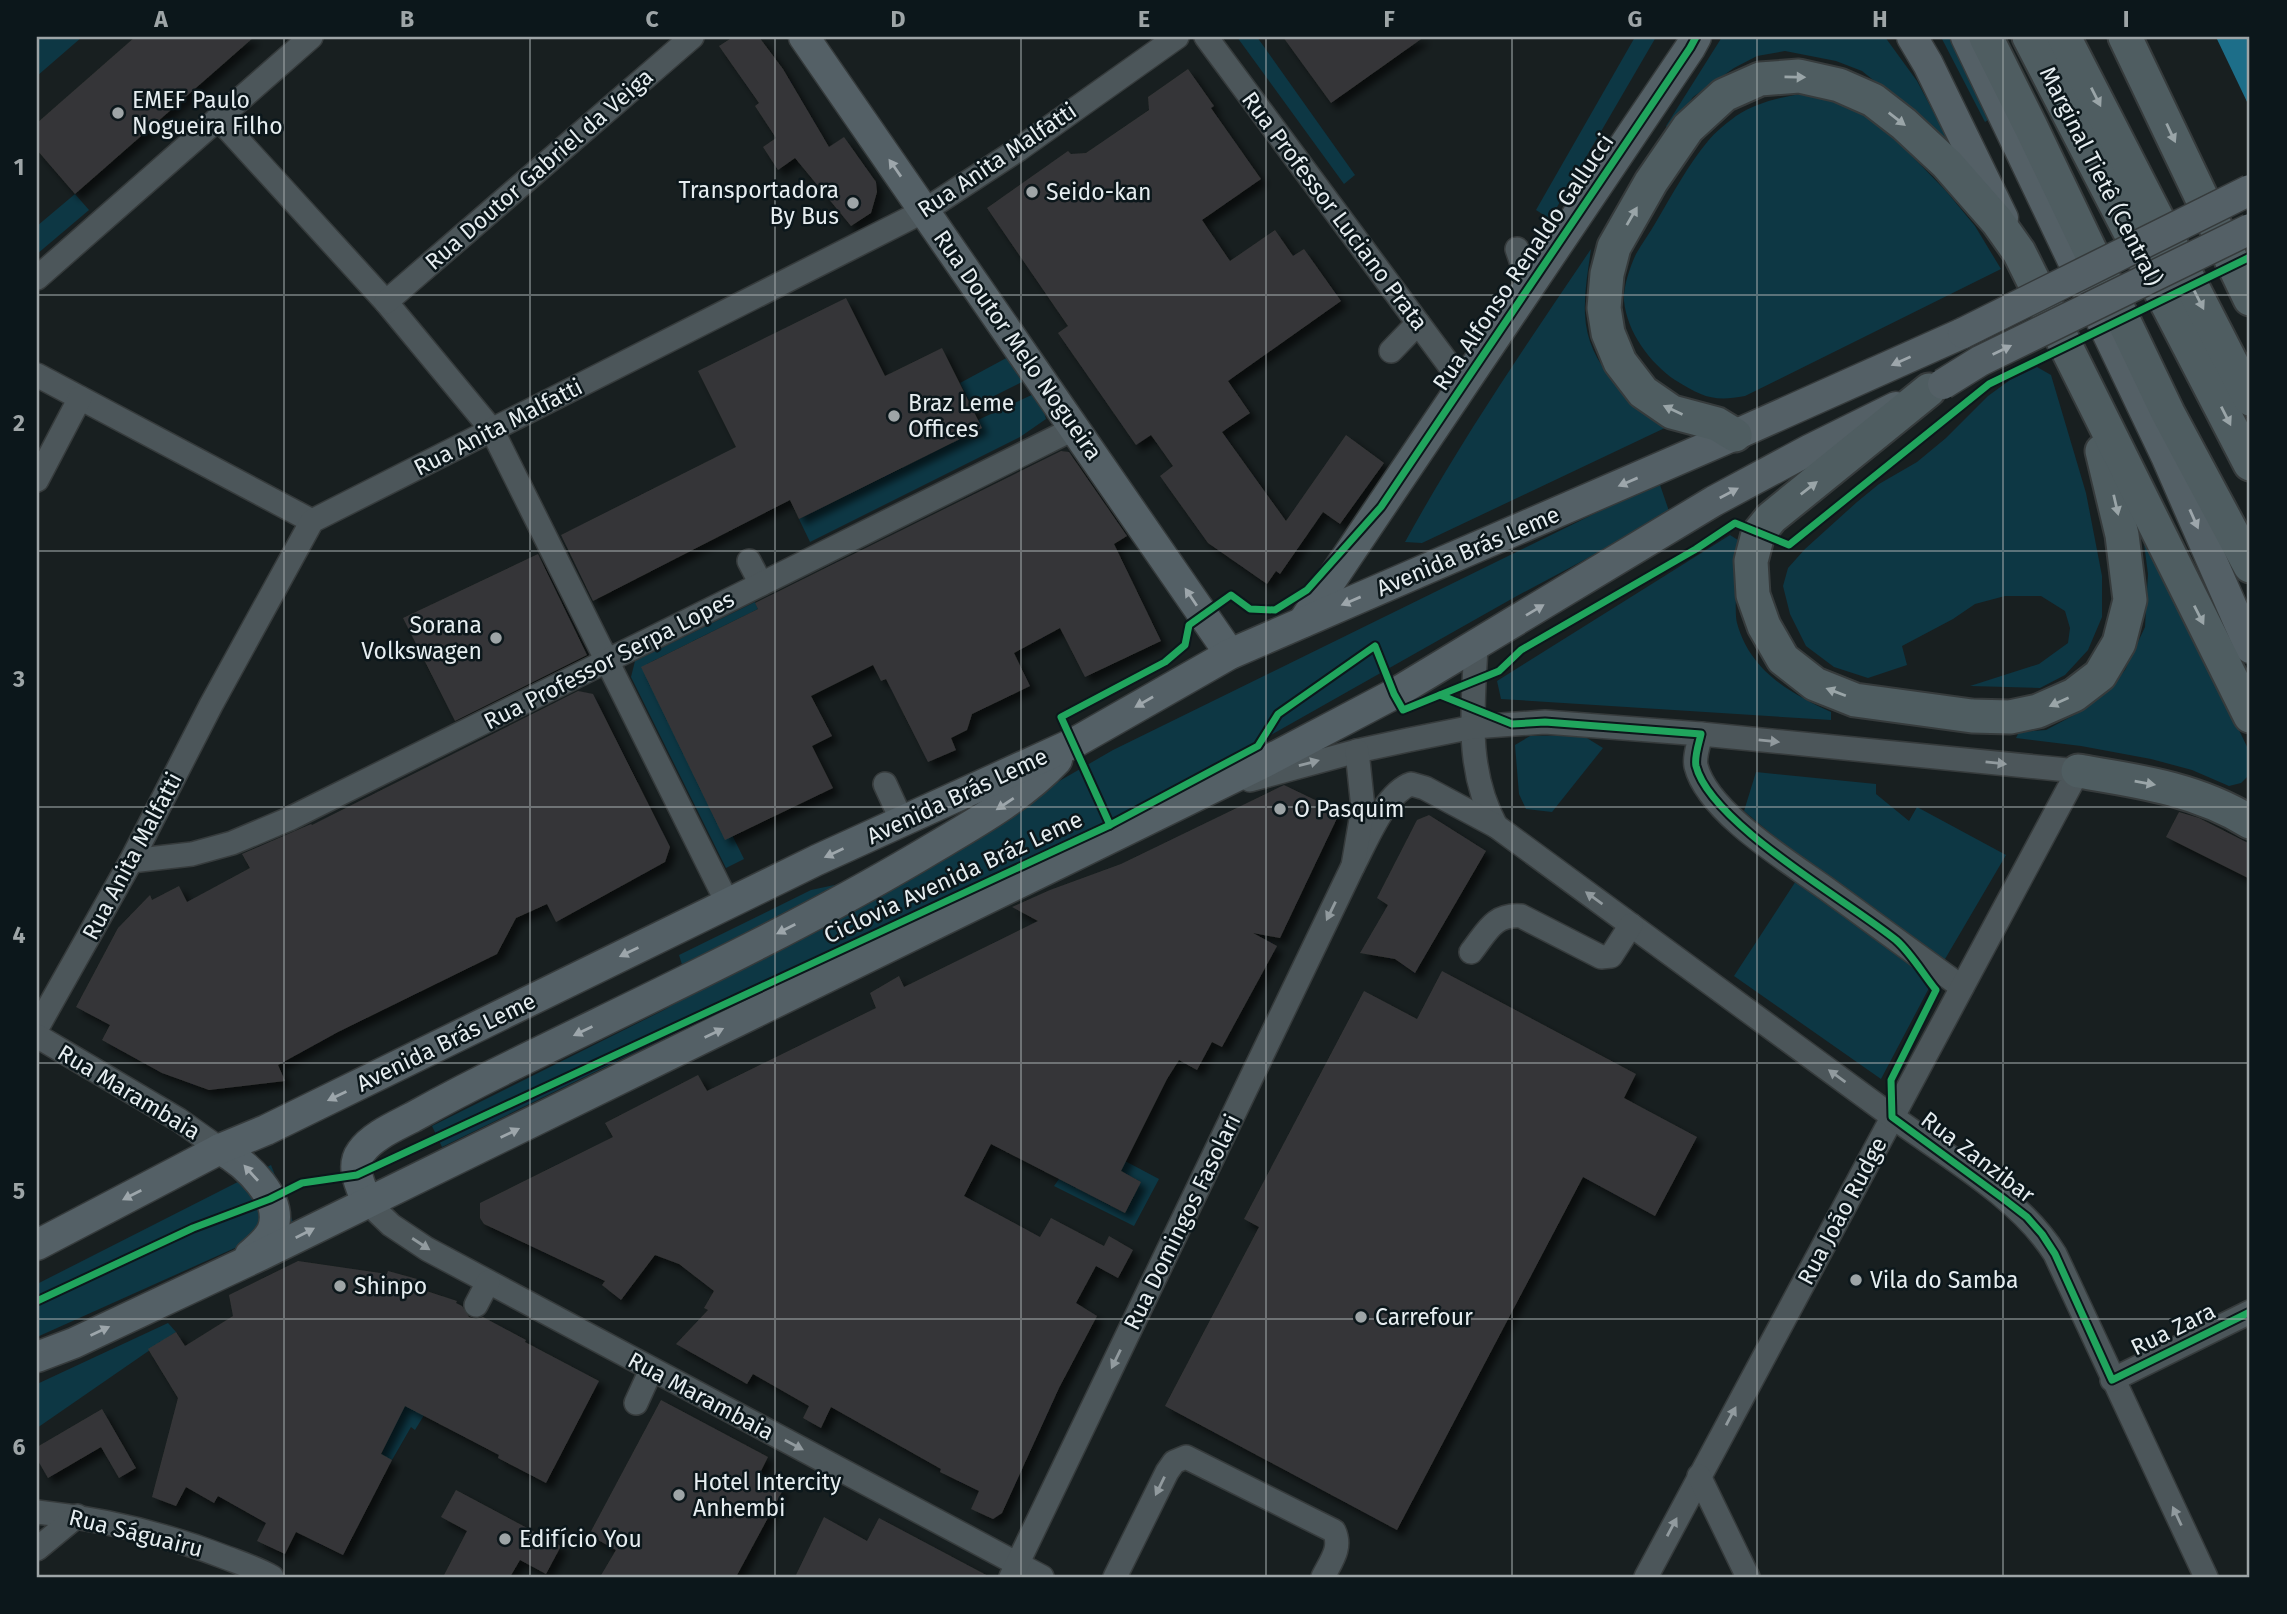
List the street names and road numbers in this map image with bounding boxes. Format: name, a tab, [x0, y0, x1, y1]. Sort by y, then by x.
street label: Rua Doutor Gabriel da Veiga	[419, 62, 659, 276]
street label: Marginal Tietê (Central)	[2034, 62, 2168, 290]
street label: Rua Professor Luciano Prata	[1236, 86, 1434, 336]
street label: Rua Anita Malfatti	[912, 97, 1082, 223]
street label: Rua Alfonso Renaldo Gallucci	[1426, 128, 1620, 396]
street label: Rua Doutor Melo Nogueira	[928, 225, 1108, 465]
street label: Rua Anita Malfatti	[409, 372, 587, 482]
street label: Avenida Brás Leme	[1372, 500, 1564, 602]
street label: Rua Professor Serpa Lopes	[479, 585, 739, 735]
street label: Avenida Brás Leme	[862, 742, 1052, 850]
street label: Rua Anita Malfatti	[76, 768, 188, 944]
street label: Ciclovia Avenida Bráz Leme	[819, 805, 1087, 949]
street label: Avenida Brás Leme	[352, 986, 540, 1098]
street label: Rua Marambaia	[53, 1038, 205, 1146]
street label: Rua Zanzibar	[1916, 1105, 2040, 1209]
street label: Rua Domingos Fasolari	[1118, 1110, 1246, 1334]
street label: Rua João Rudge	[1791, 1132, 1893, 1290]
street label: Rua Zara	[2126, 1297, 2220, 1361]
street label: Rua Marambaia	[623, 1346, 779, 1446]
street label: Rua Ságuairu	[66, 1503, 206, 1563]

